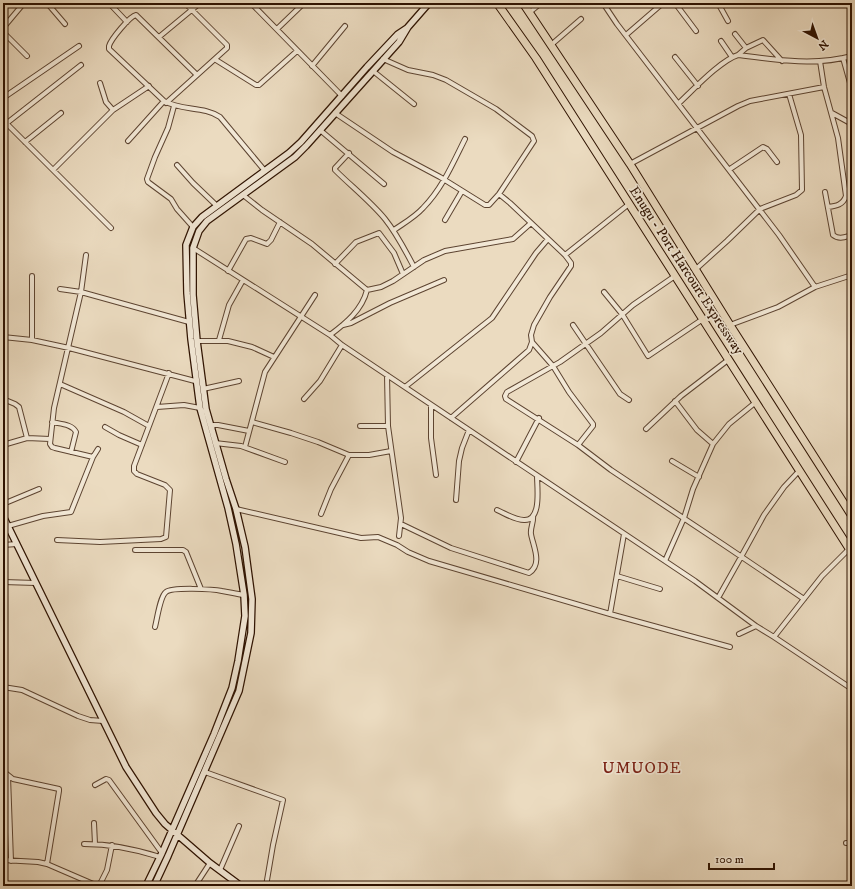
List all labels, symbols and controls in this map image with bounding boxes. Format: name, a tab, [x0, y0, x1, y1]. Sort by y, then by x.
north arrow	[797, 18, 837, 58]
text: N	[815, 37, 831, 53]
street label: Enugu - Port Harcourt Expressway	[625, 183, 748, 358]
district label: UMUODE	[602, 758, 682, 778]
scale bar	[709, 845, 774, 871]
text: 100 m	[715, 852, 744, 867]

